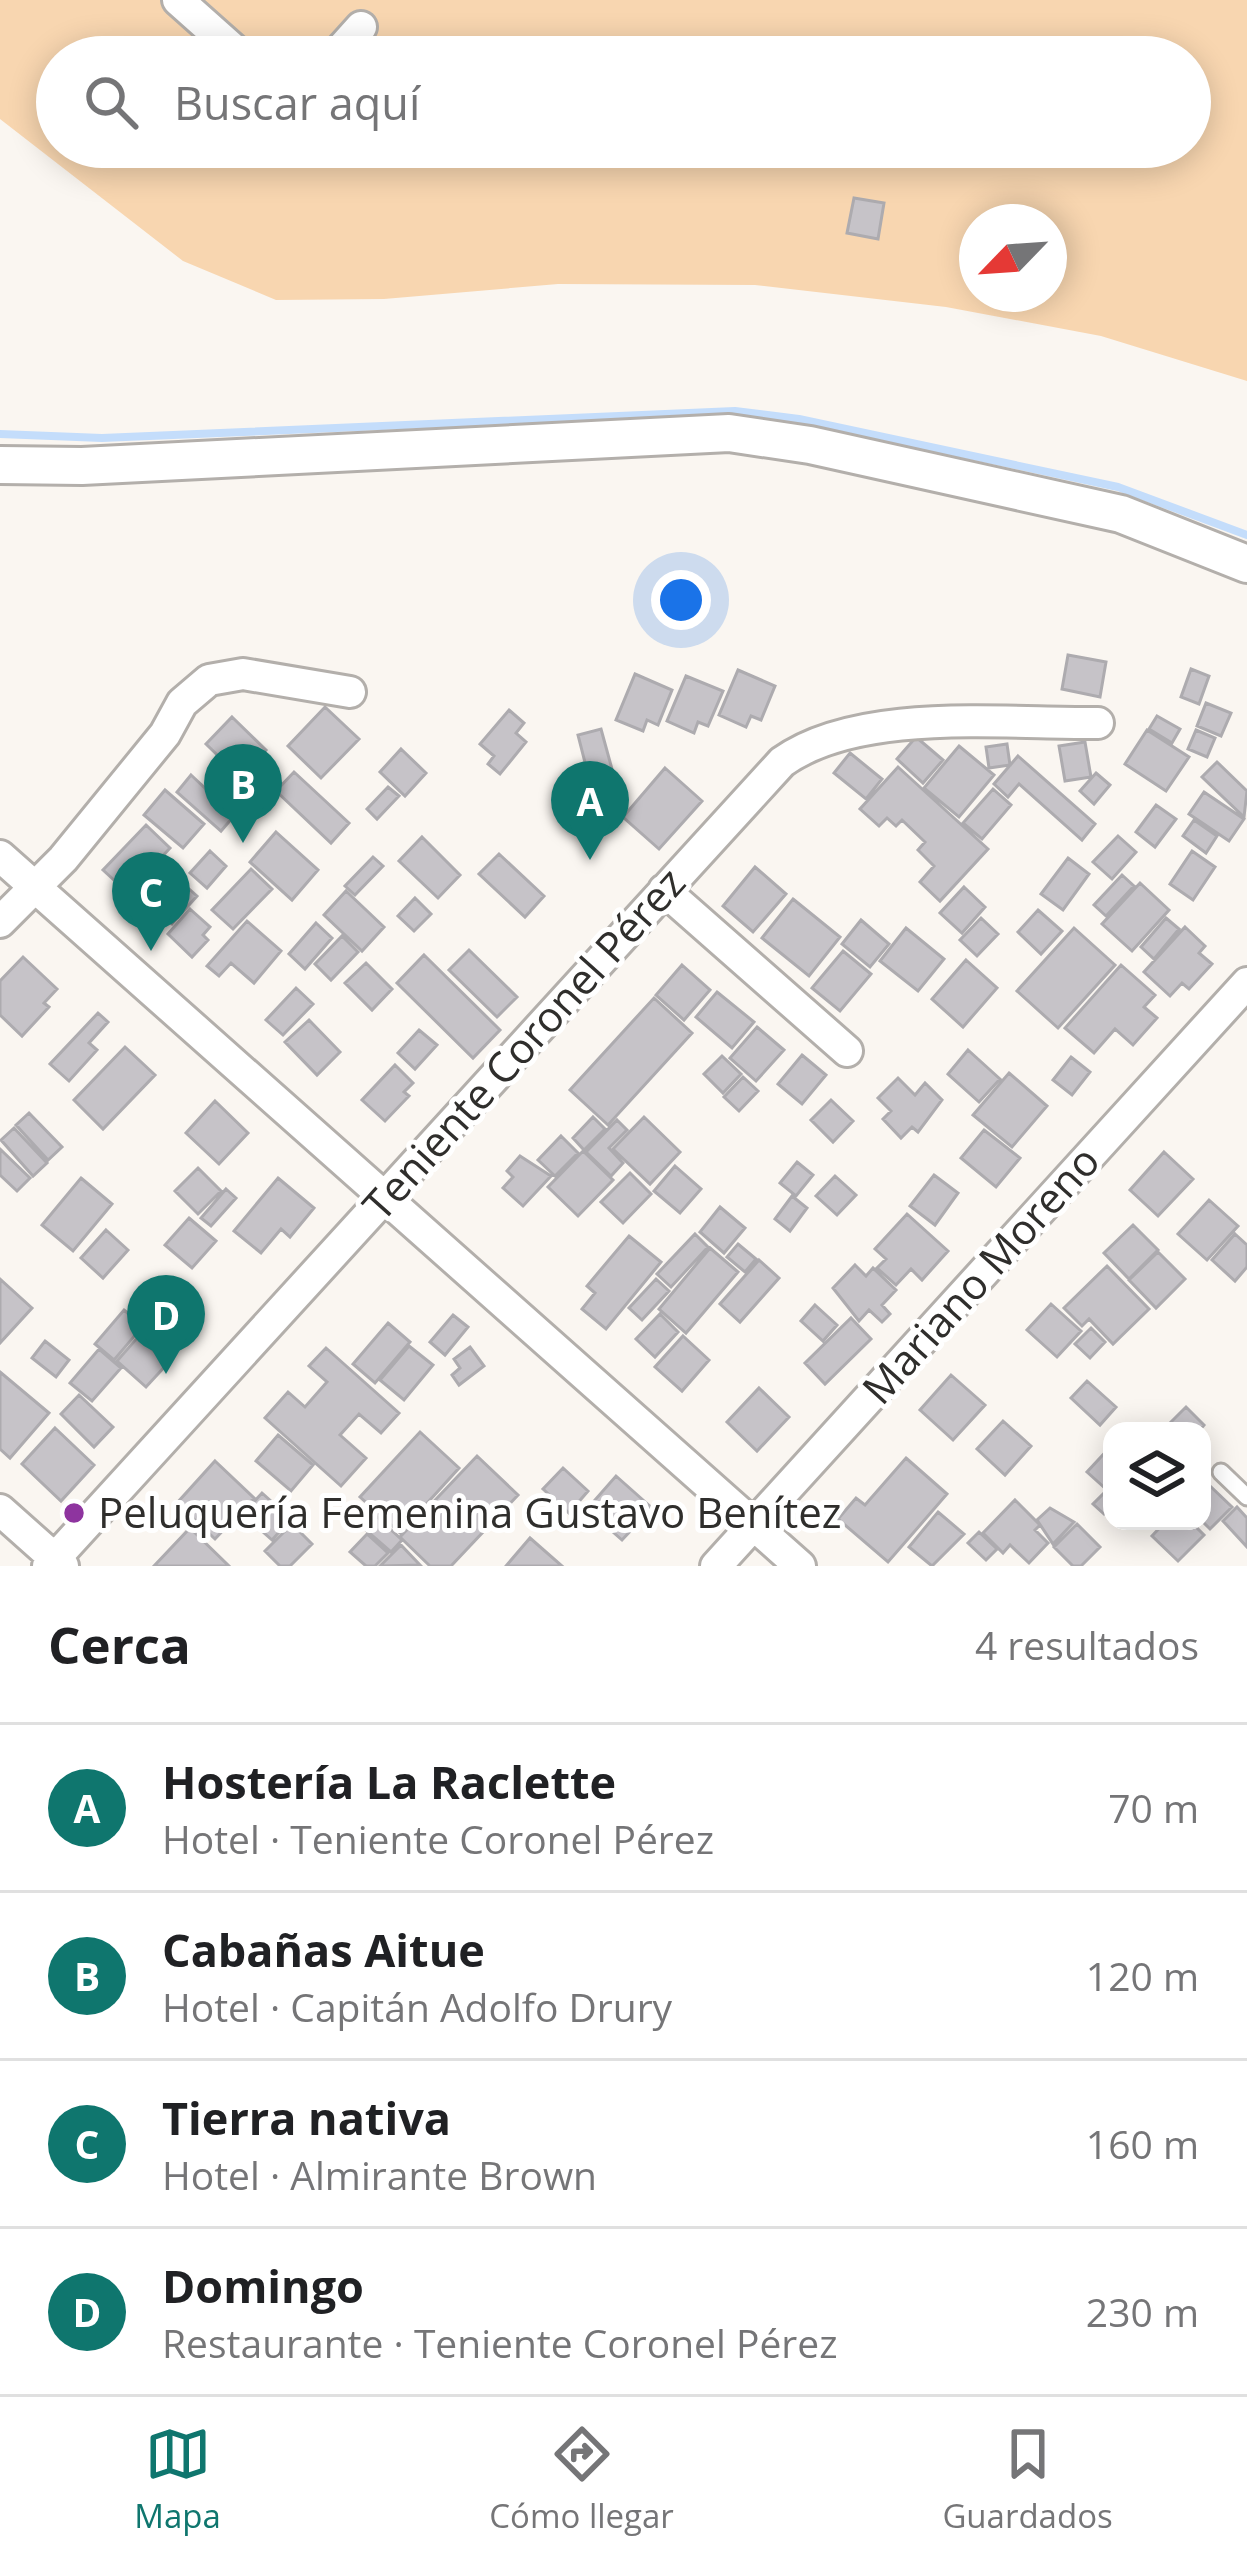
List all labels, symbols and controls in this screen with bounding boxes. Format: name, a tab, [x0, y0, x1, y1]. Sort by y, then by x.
search box	[36, 36, 1211, 168]
icon: search	[78, 69, 144, 135]
text: Buscar aquí	[174, 72, 420, 133]
north arrow	[959, 204, 1067, 312]
your location	[651, 570, 711, 630]
pin: B	[204, 744, 282, 843]
pin: A	[551, 761, 629, 860]
pin: C	[112, 852, 190, 951]
street label: Teniente Coronel Pérez	[349, 854, 697, 1232]
street label: Mariano Moreno	[849, 1133, 1111, 1415]
pin: D	[127, 1275, 205, 1374]
map controls	[1103, 1422, 1211, 1530]
button: layers	[1103, 1422, 1211, 1530]
place label: Peluquería Femenina Gustavo Benítez	[98, 1483, 841, 1540]
marker: Peluquería Femenina Gustavo Benítez	[61, 1500, 87, 1526]
text: Cerca	[48, 1609, 191, 1679]
text: 4 resultados	[975, 1618, 1199, 1671]
text: Hostería La Raclette	[162, 1751, 616, 1812]
text: A	[74, 1781, 100, 1834]
text: 70 m	[1108, 1781, 1199, 1834]
text: Hotel · Teniente Coronel Pérez	[162, 1812, 714, 1865]
text: Cabañas Aitue	[162, 1919, 485, 1980]
text: B	[74, 1949, 100, 2002]
text: 120 m	[1086, 1949, 1199, 2002]
text: Hotel · Capitán Adolfo Drury	[162, 1980, 672, 2033]
text: Tierra nativa	[162, 2087, 451, 2148]
text: C	[75, 2117, 99, 2170]
text: 160 m	[1086, 2117, 1199, 2170]
text: Hotel · Almirante Brown	[162, 2148, 597, 2201]
text: Domingo	[162, 2255, 364, 2316]
text: D	[73, 2285, 101, 2338]
text: 230 m	[1086, 2285, 1199, 2338]
text: Restaurante · Teniente Coronel Pérez	[162, 2316, 837, 2369]
tab: Mapa	[134, 2421, 221, 2538]
tab: Cómo llegar	[489, 2421, 674, 2538]
tab: Guardados	[942, 2421, 1113, 2538]

